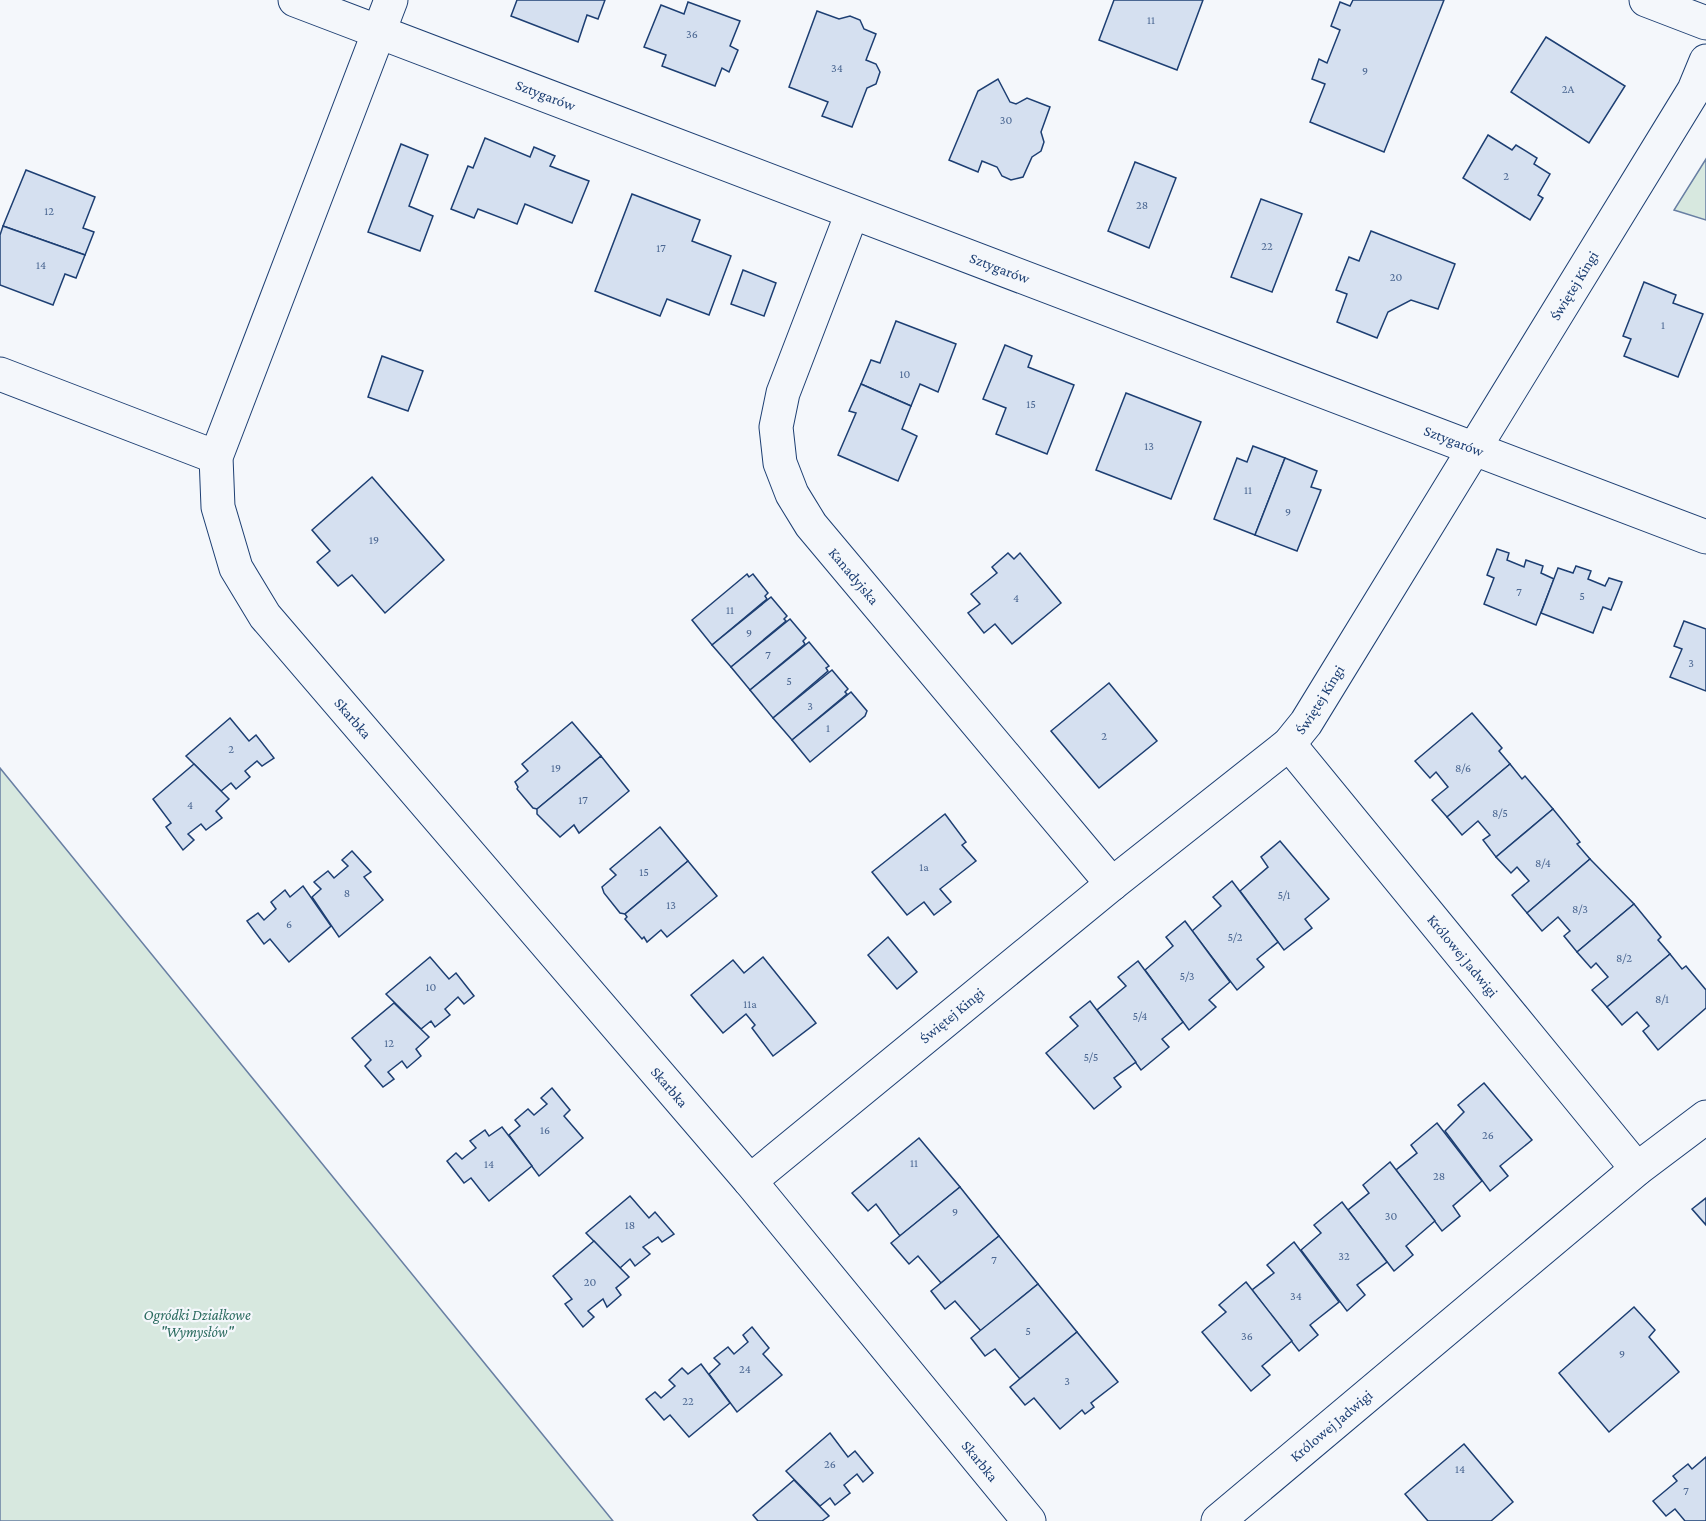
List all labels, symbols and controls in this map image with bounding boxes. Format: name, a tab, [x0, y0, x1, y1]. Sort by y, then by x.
house number: 11	[1147, 13, 1155, 27]
house number: 36	[686, 27, 698, 41]
house number: 34	[831, 61, 843, 75]
house number: 9	[1362, 64, 1368, 78]
street label: Sztygarów	[513, 77, 579, 114]
house number: 2A	[1562, 82, 1574, 96]
house number: 30	[1000, 113, 1012, 127]
house number: 2	[1503, 169, 1509, 183]
house number: 28	[1136, 198, 1148, 212]
house number: 12	[44, 204, 54, 218]
house number: 22	[1261, 239, 1273, 253]
house number: 17	[656, 241, 666, 255]
street label: Świętej Kingi	[1547, 248, 1601, 323]
street label: Sztygarów	[968, 250, 1033, 287]
house number: 14	[36, 258, 46, 272]
house number: 20	[1390, 270, 1402, 284]
house number: 1	[1661, 318, 1665, 332]
house number: 10	[900, 367, 911, 381]
house number: 15	[1026, 397, 1036, 411]
street label: Sztygarów	[1422, 422, 1487, 460]
house number: 13	[1144, 439, 1154, 453]
house number: 11	[1244, 483, 1252, 497]
house number: 9	[1285, 505, 1291, 519]
house number: 19	[369, 533, 379, 547]
street label: Kanadyjska	[826, 545, 882, 608]
house number: 7	[1516, 585, 1522, 599]
house number: 5	[1579, 589, 1585, 603]
house number: 4	[1013, 591, 1019, 605]
house number: 11	[726, 603, 734, 617]
house number: 9	[746, 626, 752, 640]
house number: 7	[765, 648, 771, 662]
house number: 3	[1688, 656, 1694, 670]
street label: Świętej Kingi	[1292, 662, 1347, 737]
house number: 5	[786, 674, 792, 688]
street label: Skarbka	[331, 695, 375, 742]
house number: 3	[807, 699, 813, 713]
house number: 1	[826, 721, 830, 735]
house number: 2	[1101, 729, 1107, 743]
house number: 2	[228, 742, 234, 756]
house number: 19	[551, 761, 561, 775]
house number: 8/6	[1455, 761, 1471, 775]
house number: 17	[578, 793, 588, 807]
house number: 4	[187, 798, 193, 812]
house number: 8/5	[1492, 806, 1508, 820]
house number: 8/4	[1535, 856, 1551, 870]
house number: 1a	[919, 860, 929, 874]
house number: 15	[639, 865, 649, 879]
house number: 8	[344, 886, 350, 900]
house number: 5/1	[1277, 888, 1291, 902]
house number: 13	[666, 898, 676, 912]
house number: 8/3	[1572, 902, 1588, 916]
street label: Królowej Jadwigi	[1424, 911, 1501, 1001]
house number: 6	[286, 917, 292, 931]
house number: 5/2	[1227, 930, 1243, 944]
house number: 8/2	[1616, 951, 1632, 965]
house number: 5/3	[1180, 969, 1195, 983]
house number: 10	[426, 980, 437, 994]
street label: Świętej Kingi	[916, 984, 987, 1046]
house number: 8/1	[1655, 992, 1669, 1006]
house number: 11a	[743, 997, 757, 1011]
house number: 5/4	[1133, 1009, 1147, 1023]
house number: 12	[384, 1036, 394, 1050]
house number: 5/5	[1083, 1050, 1099, 1064]
street label: Skarbka	[648, 1064, 691, 1111]
house number: 16	[540, 1123, 550, 1137]
house number: 26	[1482, 1128, 1494, 1142]
house number: 11	[910, 1156, 918, 1170]
house number: 14	[484, 1157, 494, 1171]
house number: 28	[1433, 1169, 1445, 1183]
house number: 9	[952, 1205, 958, 1219]
house number: 30	[1385, 1209, 1397, 1223]
house number: 18	[625, 1218, 635, 1232]
house number: 32	[1338, 1249, 1350, 1263]
house number: 7	[991, 1253, 997, 1267]
house number: 20	[584, 1275, 596, 1289]
house number: 34	[1290, 1289, 1302, 1303]
park label: Ogródki Działkowe "Wymysłów"	[143, 1307, 251, 1341]
house number: 5	[1025, 1324, 1031, 1338]
house number: 36	[1241, 1329, 1253, 1343]
house number: 9	[1619, 1347, 1625, 1361]
house number: 24	[739, 1362, 751, 1376]
house number: 3	[1064, 1374, 1070, 1388]
street label: Królowej Jadwigi	[1287, 1387, 1376, 1465]
house number: 22	[682, 1394, 694, 1408]
street label: Skarbka	[958, 1437, 1001, 1485]
house number: 26	[824, 1457, 836, 1471]
house number: 14	[1455, 1462, 1465, 1476]
house number: 7	[1683, 1484, 1689, 1498]

